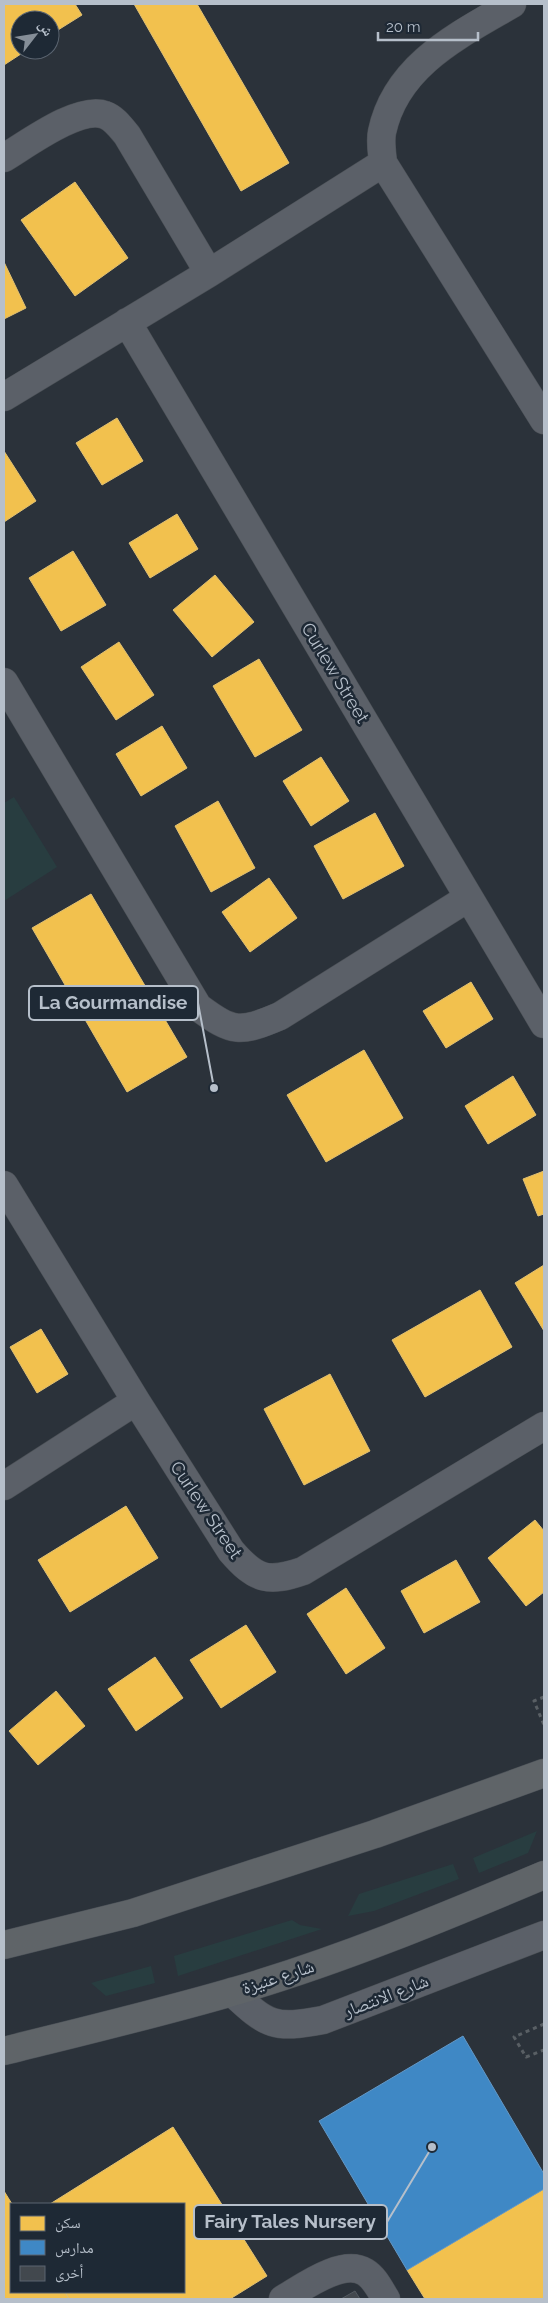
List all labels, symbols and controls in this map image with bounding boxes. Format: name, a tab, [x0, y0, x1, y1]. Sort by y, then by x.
north arrow	[10, 10, 60, 60]
scale bar	[378, 10, 478, 42]
text: ش	[35, 18, 57, 39]
text: 20 m	[386, 18, 421, 36]
street label: Curlew Street	[297, 619, 374, 727]
callout: La Gourmandise	[29, 986, 198, 1020]
text: La Gourmandise	[39, 991, 187, 1013]
street label: Curlew Street	[166, 1457, 247, 1563]
street label: شارع عنيزة	[239, 1955, 317, 1999]
street label: شارع الانتصار	[339, 1970, 432, 2023]
legend	[10, 2203, 185, 2293]
callout: Fairy Tales Nursery	[194, 2205, 387, 2239]
text: Fairy Tales Nursery	[204, 2210, 376, 2232]
text: سكن	[55, 2214, 81, 2233]
text: مدارس	[55, 2239, 94, 2258]
text: أخرى	[55, 2264, 84, 2283]

